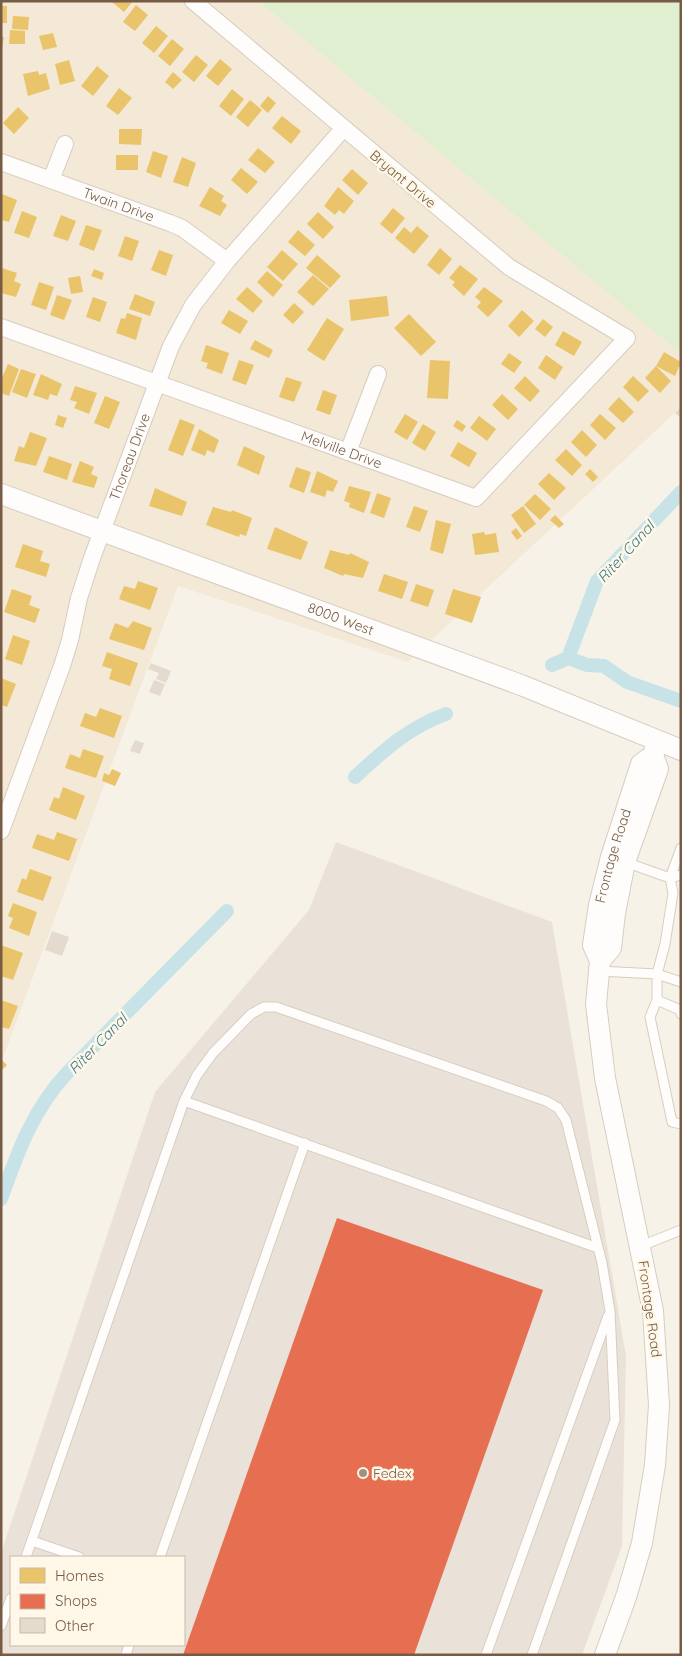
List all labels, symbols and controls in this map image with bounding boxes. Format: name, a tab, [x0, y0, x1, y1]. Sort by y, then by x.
street label: Bryant Drive	[366, 146, 440, 212]
street label: Twain Drive	[80, 183, 157, 226]
street label: Thoreau Drive	[105, 411, 154, 503]
street label: Melville Drive	[299, 427, 385, 472]
water label: Riter Canal	[593, 516, 659, 587]
street label: 8000 West	[305, 598, 377, 639]
street label: Frontage Road	[591, 806, 635, 905]
water label: Riter Canal	[64, 1008, 132, 1078]
street label: Frontage Road	[634, 1259, 666, 1359]
place label: Fedex	[373, 1464, 412, 1482]
marker: Fedex	[357, 1467, 369, 1479]
legend	[10, 1556, 185, 1646]
text: Homes	[55, 1566, 104, 1585]
text: Shops	[55, 1591, 97, 1610]
text: Other	[55, 1616, 95, 1635]

